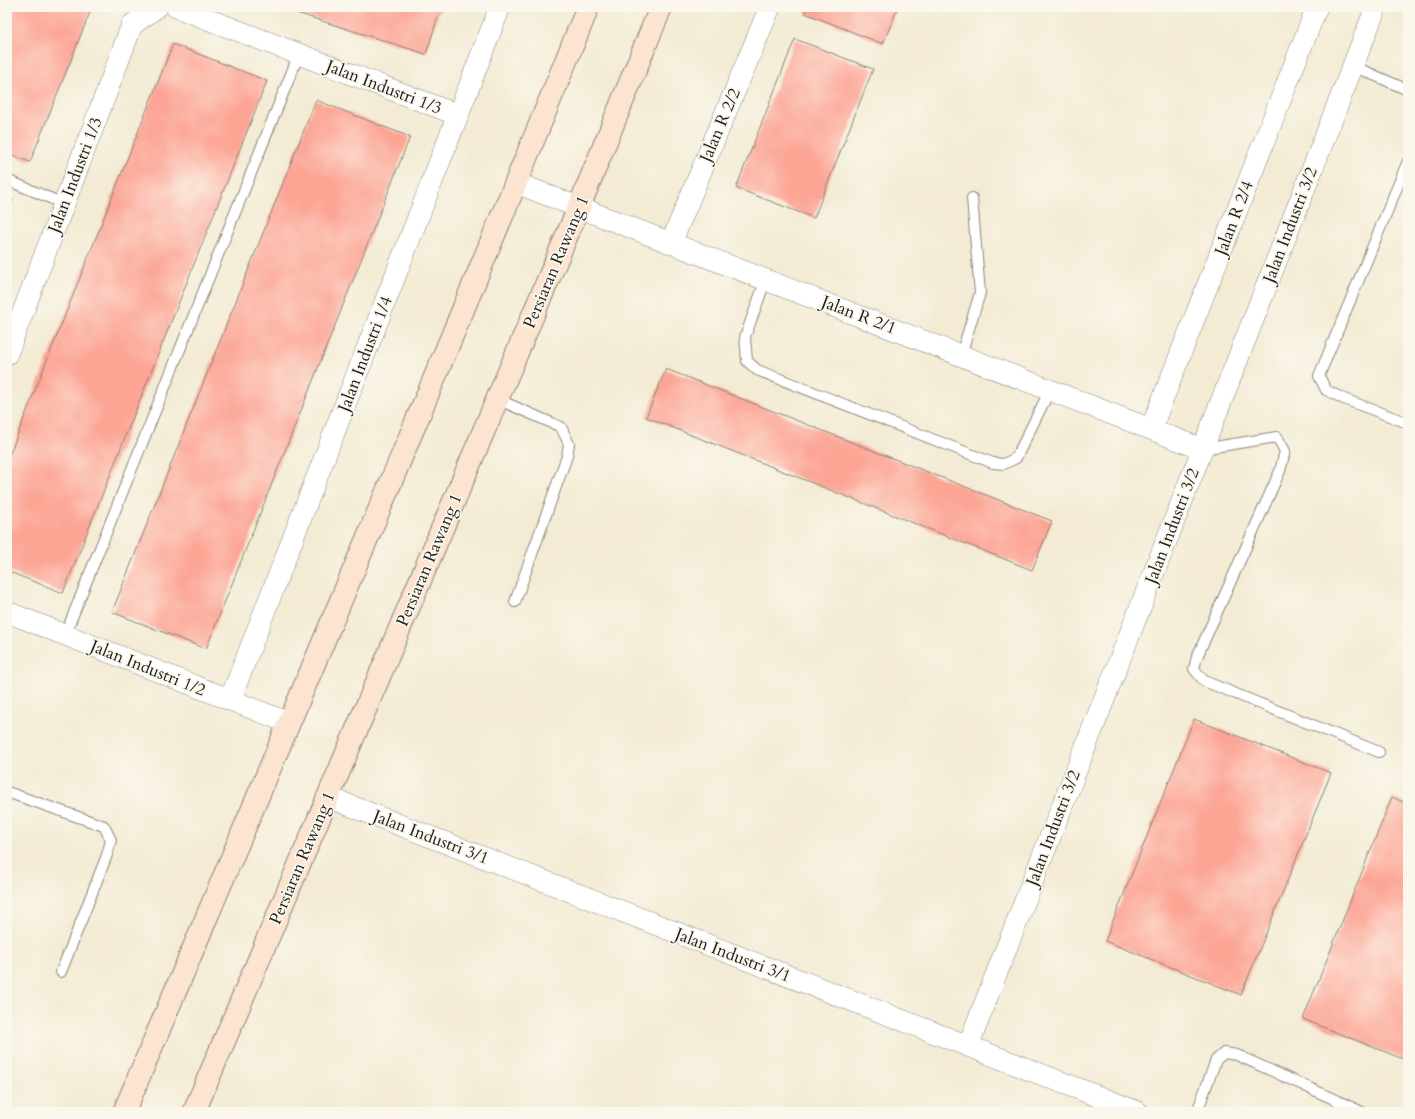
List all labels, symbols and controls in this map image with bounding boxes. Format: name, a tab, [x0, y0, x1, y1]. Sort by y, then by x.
street label: Jalan Industri 1/3	[320, 53, 445, 120]
street label: Jalan R 2/2	[693, 84, 746, 168]
street label: Jalan Industri 1/3	[41, 114, 108, 239]
street label: Jalan Industri 3/2	[1256, 163, 1323, 289]
street label: Jalan R 2/4	[1208, 177, 1259, 261]
street label: Persiaran Rawang 1	[518, 192, 594, 332]
street label: Jalan R 2/1	[816, 289, 900, 340]
street label: Jalan Industri 1/4	[331, 292, 398, 418]
street label: Jalan Industri 3/2	[1138, 464, 1205, 590]
street label: Persiaran Rawang 1	[391, 490, 467, 630]
street label: Jalan Industri 1/2	[84, 633, 209, 702]
street label: Jalan Industri 3/2	[1019, 766, 1086, 892]
street label: Persiaran Rawang 1	[264, 788, 340, 928]
street label: Jalan Industri 3/1	[367, 803, 492, 870]
street label: Jalan Industri 3/1	[669, 921, 794, 988]

